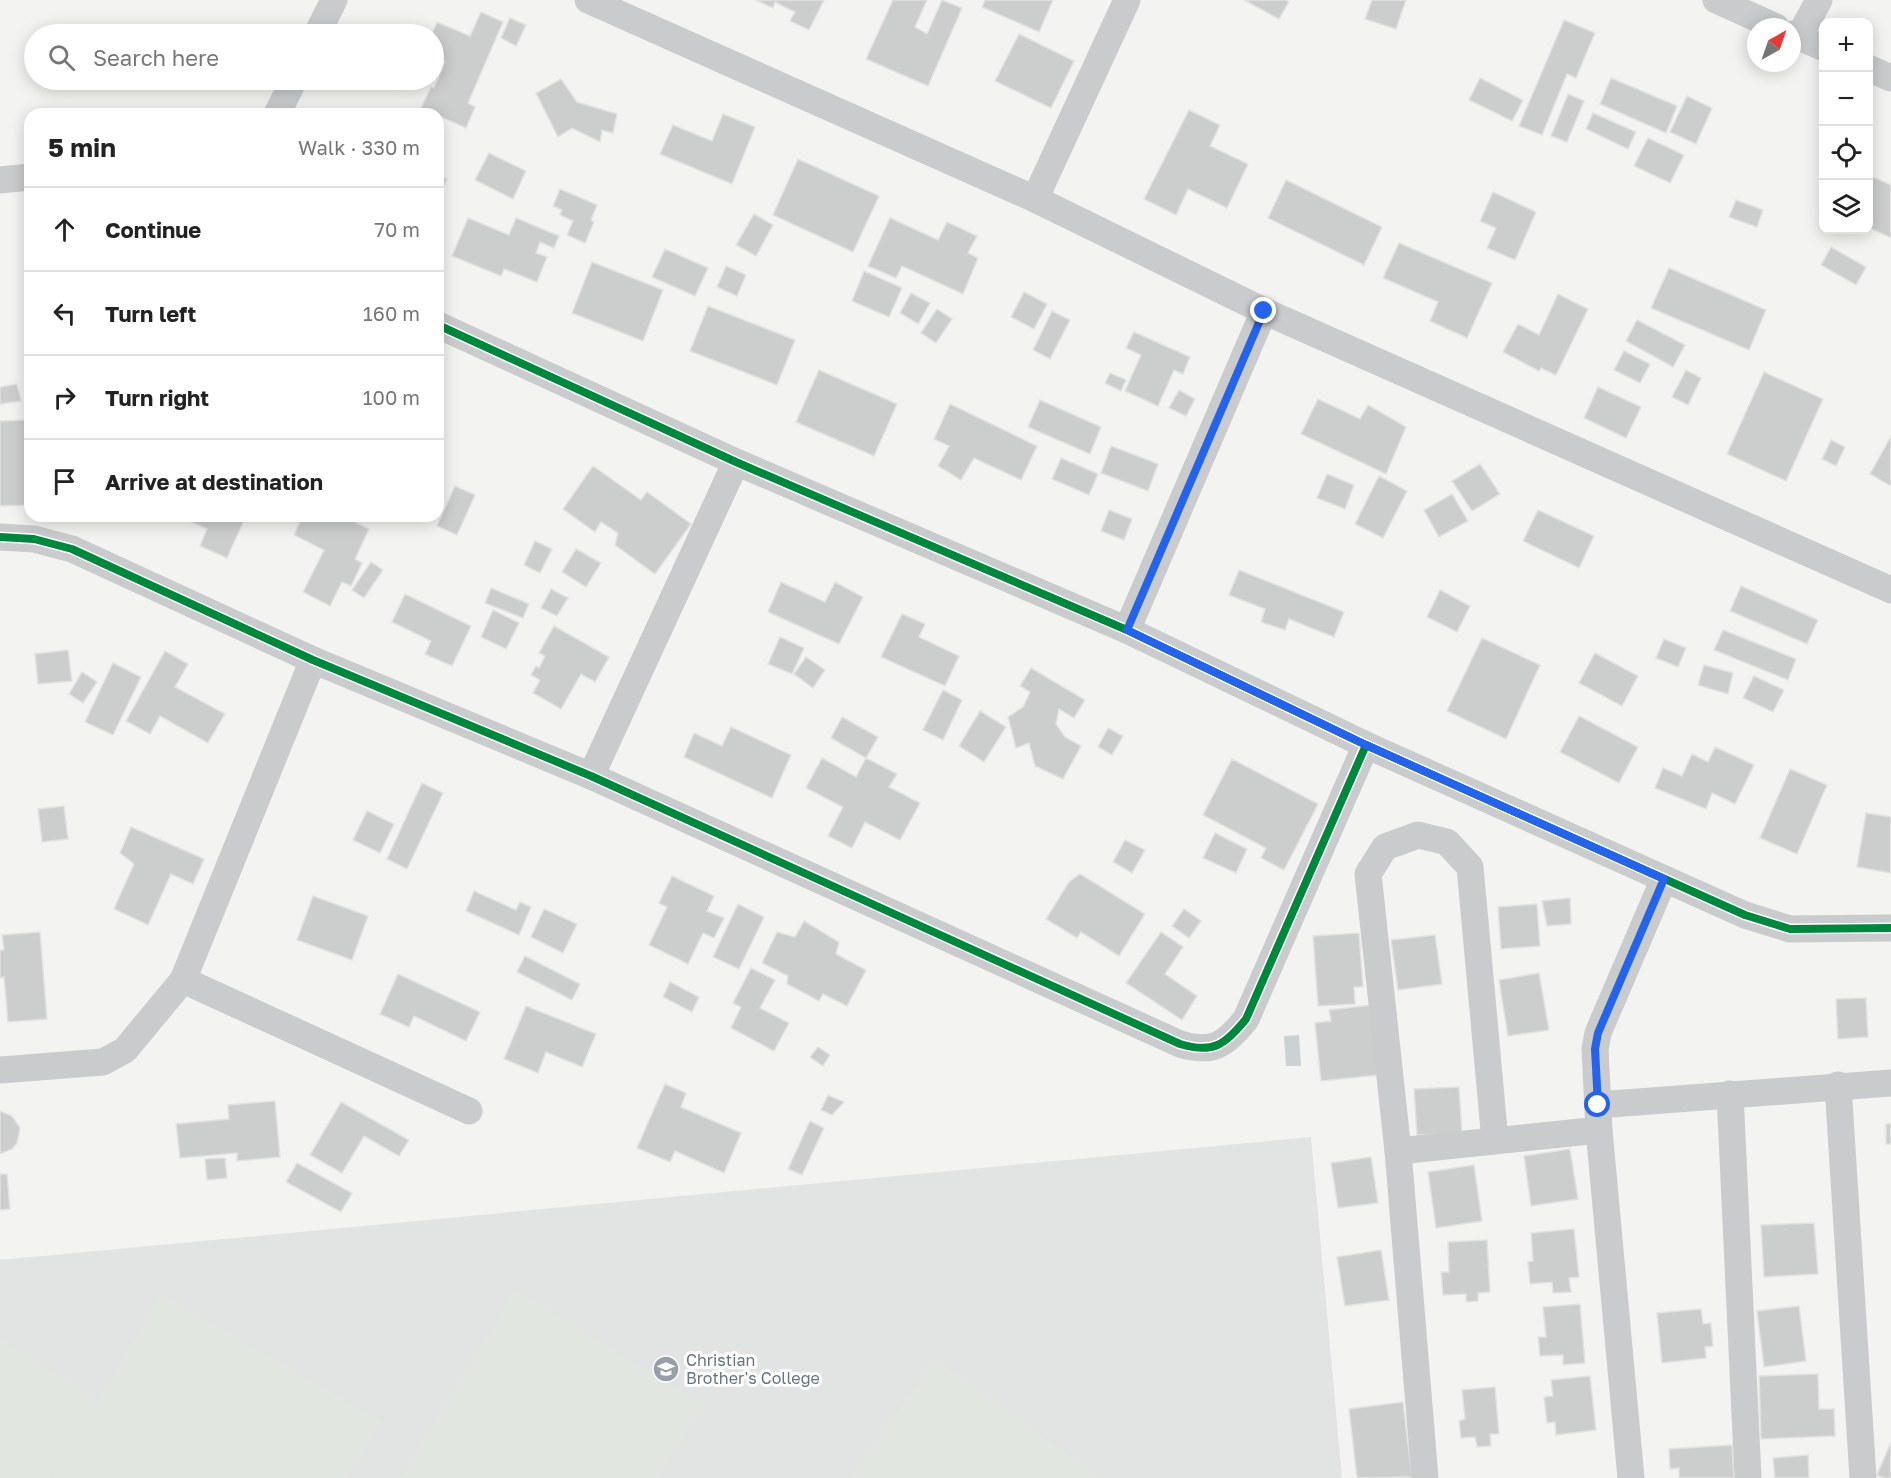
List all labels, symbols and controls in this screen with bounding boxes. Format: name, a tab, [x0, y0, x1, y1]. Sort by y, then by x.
north arrow	[1747, 18, 1801, 72]
map controls	[1819, 18, 1873, 234]
button: +	[1819, 18, 1873, 72]
search box	[24, 24, 444, 90]
icon: search	[45, 41, 78, 74]
text: Search here	[93, 44, 219, 71]
button: −	[1819, 72, 1873, 126]
button: locate	[1819, 126, 1873, 180]
text: 5 min	[48, 132, 116, 163]
text: Walk · 330 m	[298, 135, 420, 159]
button: layers	[1819, 180, 1873, 234]
icon: ahead	[48, 213, 81, 246]
text: Continue	[105, 216, 201, 243]
text: 70 m	[374, 217, 420, 241]
icon: left	[48, 297, 81, 330]
route end	[1250, 297, 1276, 323]
text: Turn left	[105, 300, 196, 327]
text: 160 m	[363, 301, 420, 325]
icon: right	[48, 381, 81, 414]
text: Turn right	[105, 384, 209, 411]
text: 100 m	[363, 385, 420, 409]
icon: arrive	[48, 465, 81, 498]
text: Arrive at destination	[105, 468, 323, 495]
route start	[1584, 1091, 1610, 1117]
place label: Christian Brother's College	[686, 1350, 820, 1388]
school or university icon: Christian Brother's College	[651, 1354, 681, 1384]

